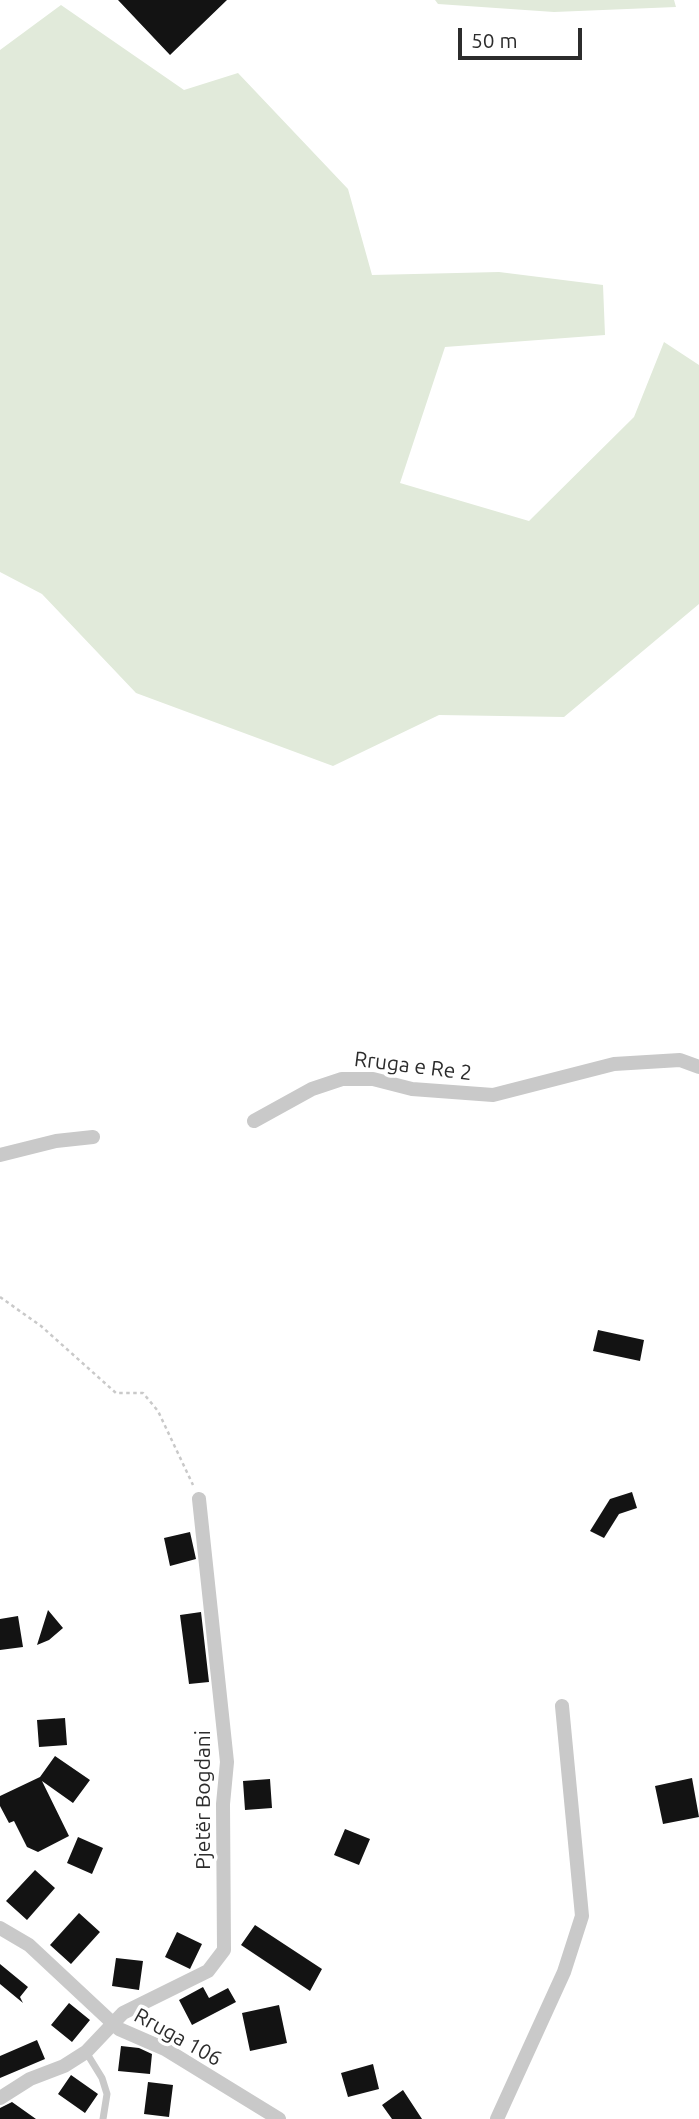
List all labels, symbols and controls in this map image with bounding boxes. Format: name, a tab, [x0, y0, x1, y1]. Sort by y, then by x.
scale bar	[461, 14, 585, 58]
text: 50 m	[471, 28, 518, 52]
street label: Rruga e Re 2	[353, 1046, 473, 1086]
street label: Pjetër Bogdani	[190, 1730, 216, 1870]
street label: Rruga 106	[130, 2003, 226, 2071]

